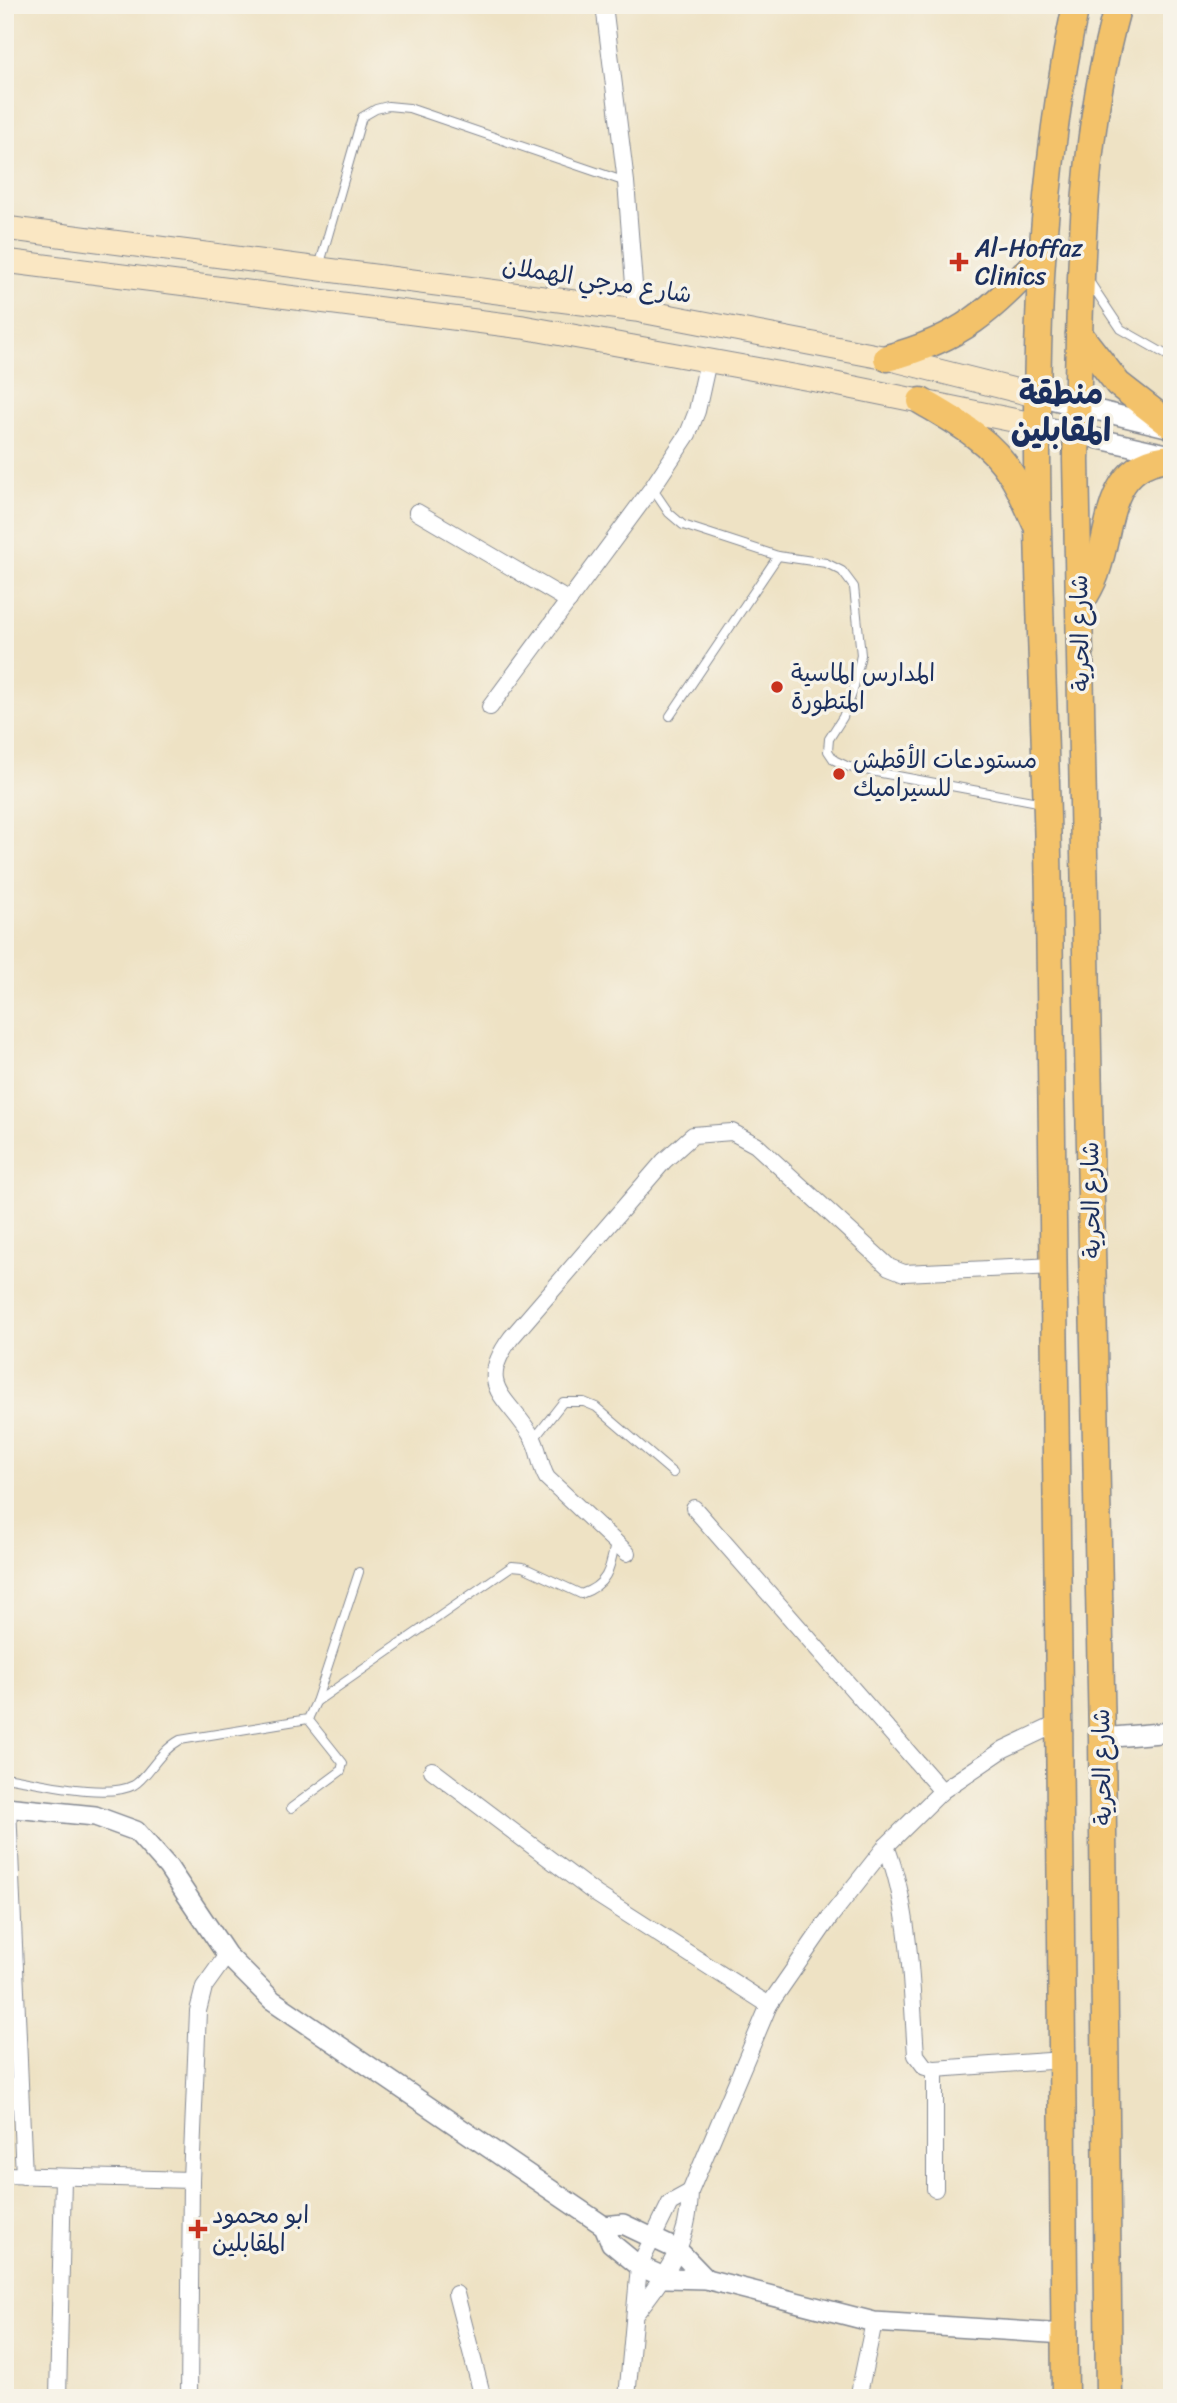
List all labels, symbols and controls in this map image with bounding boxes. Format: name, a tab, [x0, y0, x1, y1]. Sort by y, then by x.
place label: Al-Hoffaz Clinics	[974, 227, 1083, 297]
street label: شارع مرجي الهملان	[499, 244, 695, 316]
marker: Al-Hoffaz Clinics	[949, 252, 969, 272]
district label: منطقة المقابلين	[1011, 365, 1111, 459]
street label: شارع الحرية	[1058, 574, 1102, 692]
place label: المدارس الماسية المتطورة	[791, 652, 935, 722]
marker: المدارس الماسية المتطورة	[769, 679, 785, 695]
place label: مستودعات الأقطش للسيراميك	[853, 739, 1037, 809]
marker: مستودعات الأقطش للسيراميك	[831, 766, 847, 782]
street label: شارع الحرية	[1069, 1141, 1113, 1259]
street label: شارع الحرية	[1080, 1708, 1124, 1826]
place label: ابو محمود المقابلين	[212, 2194, 309, 2264]
marker: ابو محمود المقابلين	[190, 2221, 206, 2237]

